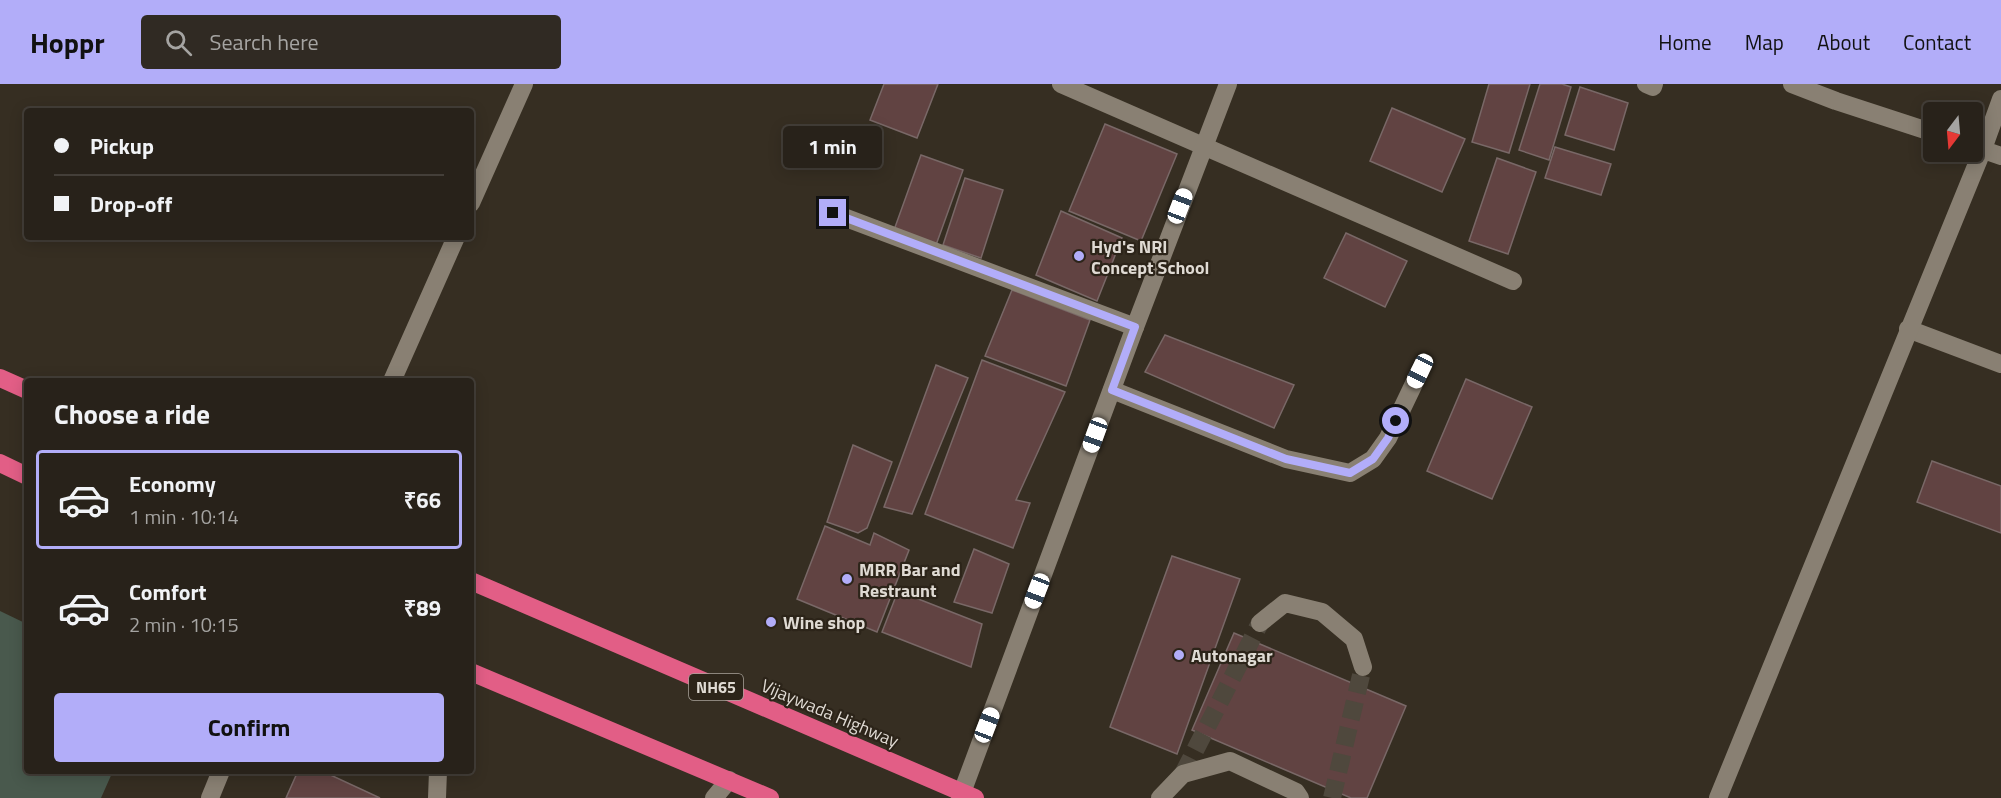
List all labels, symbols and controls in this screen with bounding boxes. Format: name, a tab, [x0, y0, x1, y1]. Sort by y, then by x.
search box	[141, 15, 561, 69]
text: Hoppr	[30, 21, 105, 64]
text: Search here	[210, 25, 319, 59]
icon: search	[162, 26, 195, 59]
text: Home	[1658, 26, 1712, 58]
text: Map	[1745, 26, 1784, 58]
text: About	[1817, 26, 1870, 58]
text: Contact	[1903, 26, 1971, 58]
north arrow	[1923, 102, 1983, 162]
map controls	[1923, 102, 1983, 162]
callout: 1 min	[784, 126, 882, 168]
text: Pickup	[90, 129, 154, 163]
text: 1 min	[808, 131, 857, 162]
car	[1165, 186, 1195, 226]
text: Drop-off	[90, 187, 172, 221]
route end	[819, 199, 846, 226]
place label: Hyd's NRI Concept School	[1091, 233, 1209, 281]
marker: Hyd's NRI Concept School	[1072, 249, 1086, 263]
car	[1404, 351, 1436, 391]
text: Choose a ride	[54, 393, 210, 434]
route start	[1382, 407, 1409, 434]
car	[1080, 415, 1110, 455]
text: Economy	[129, 467, 216, 501]
icon: car	[57, 473, 111, 527]
text: ₹66	[404, 483, 441, 517]
text: 1 min · 10:14	[129, 501, 239, 532]
place label: MRR Bar and Restraunt	[859, 556, 961, 604]
car	[1022, 571, 1052, 611]
marker: MRR Bar and Restraunt	[840, 572, 854, 586]
text: Comfort	[129, 575, 207, 609]
icon: car	[57, 581, 111, 635]
text: ₹89	[404, 591, 441, 625]
text: 2 min · 10:15	[129, 609, 239, 640]
place label: Wine shop	[783, 609, 866, 636]
marker: Wine shop	[764, 615, 778, 629]
place label: Autonagar	[1191, 642, 1273, 669]
marker: Autonagar	[1172, 648, 1186, 662]
street label: Vijaywada Highway	[757, 672, 903, 754]
road number: NH65	[689, 674, 743, 700]
button: Confirm	[54, 693, 444, 762]
car	[972, 705, 1002, 745]

